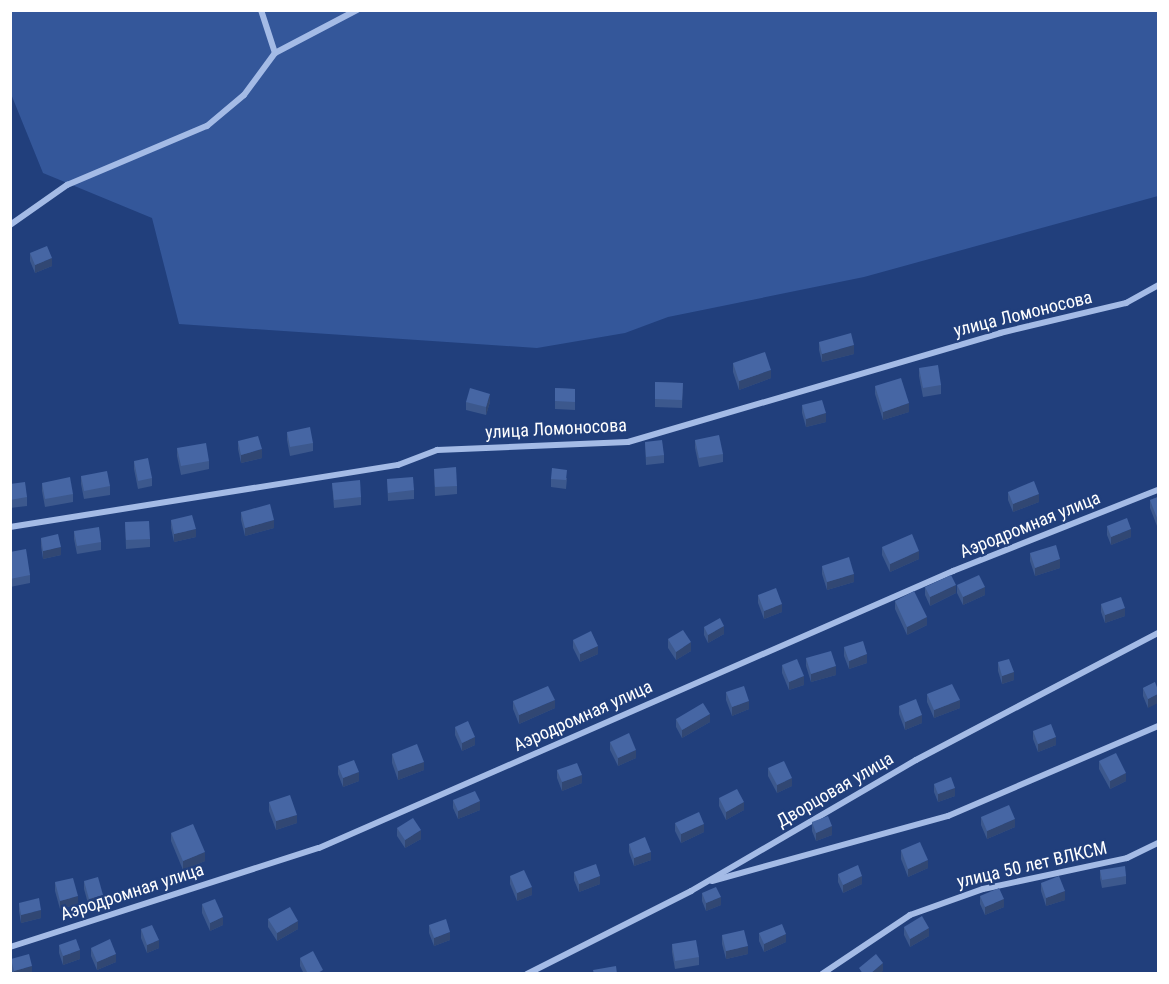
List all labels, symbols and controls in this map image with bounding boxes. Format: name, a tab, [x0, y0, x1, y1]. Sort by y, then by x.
street label: улица Ломоносова	[952, 286, 1094, 342]
street label: улица Ломоносова	[485, 415, 627, 443]
street label: Аэродромная улица	[957, 487, 1103, 563]
street label: Аэродромная улица	[510, 676, 656, 756]
street label: Дворцовая улица	[773, 748, 897, 832]
street label: улица 50 лет ВЛКСМ	[955, 837, 1109, 893]
street label: Аэродромная улица	[58, 859, 206, 925]

